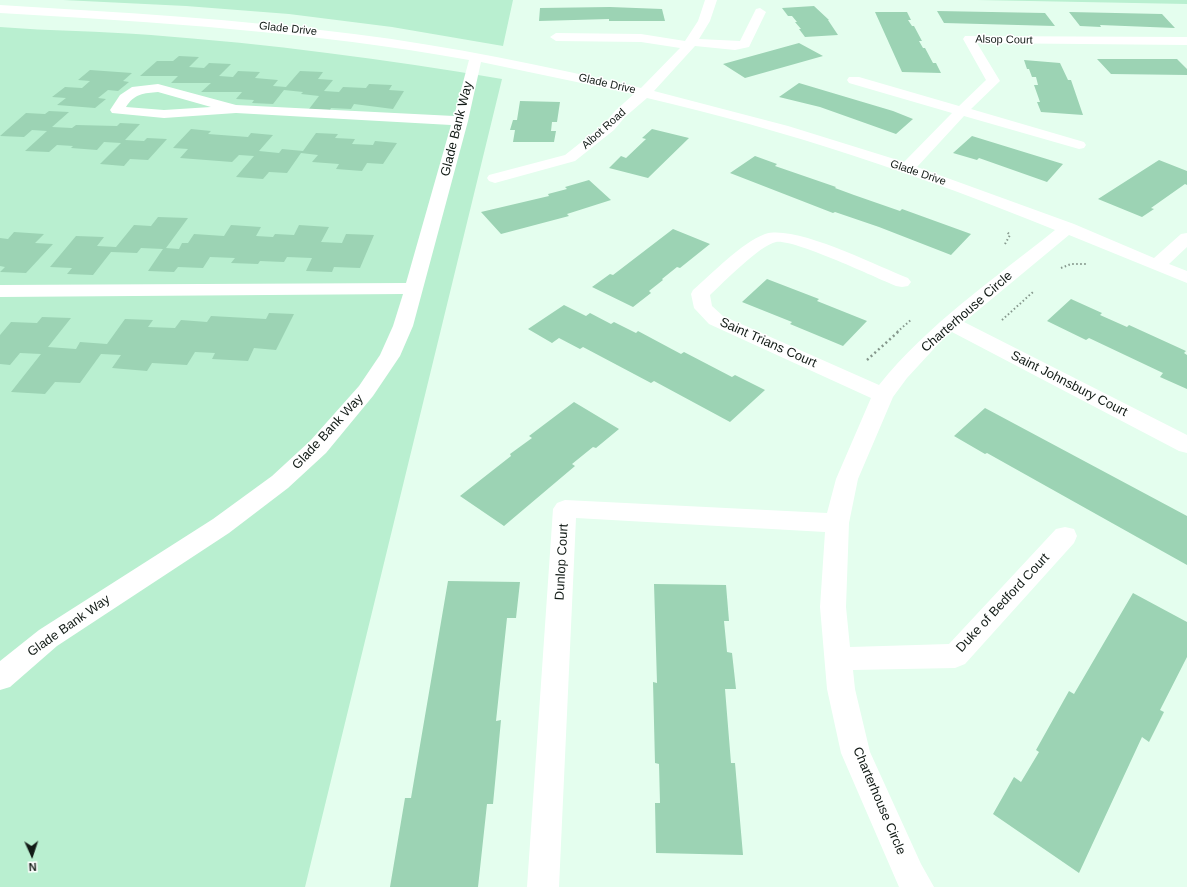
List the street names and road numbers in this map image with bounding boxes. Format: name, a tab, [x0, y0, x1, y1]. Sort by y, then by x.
street label: Glade Drive	[258, 19, 318, 39]
street label: Alsop Court	[975, 33, 1033, 47]
street label: Glade Drive	[577, 71, 637, 97]
street label: Glade Bank Way	[438, 80, 476, 178]
street label: Albot Road	[579, 106, 629, 152]
street label: Glade Drive	[888, 157, 948, 189]
street label: Charterhouse Circle	[918, 268, 1016, 356]
street label: Saint Trians Court	[717, 315, 819, 371]
street label: Saint Johnsbury Court	[1008, 348, 1130, 420]
street label: Glade Bank Way	[289, 391, 367, 473]
street label: Dunlop Court	[552, 523, 572, 601]
street label: Duke of Bedford Court	[953, 550, 1053, 656]
street label: Glade Bank Way	[25, 592, 113, 660]
street label: Charterhouse Circle	[849, 745, 909, 857]

